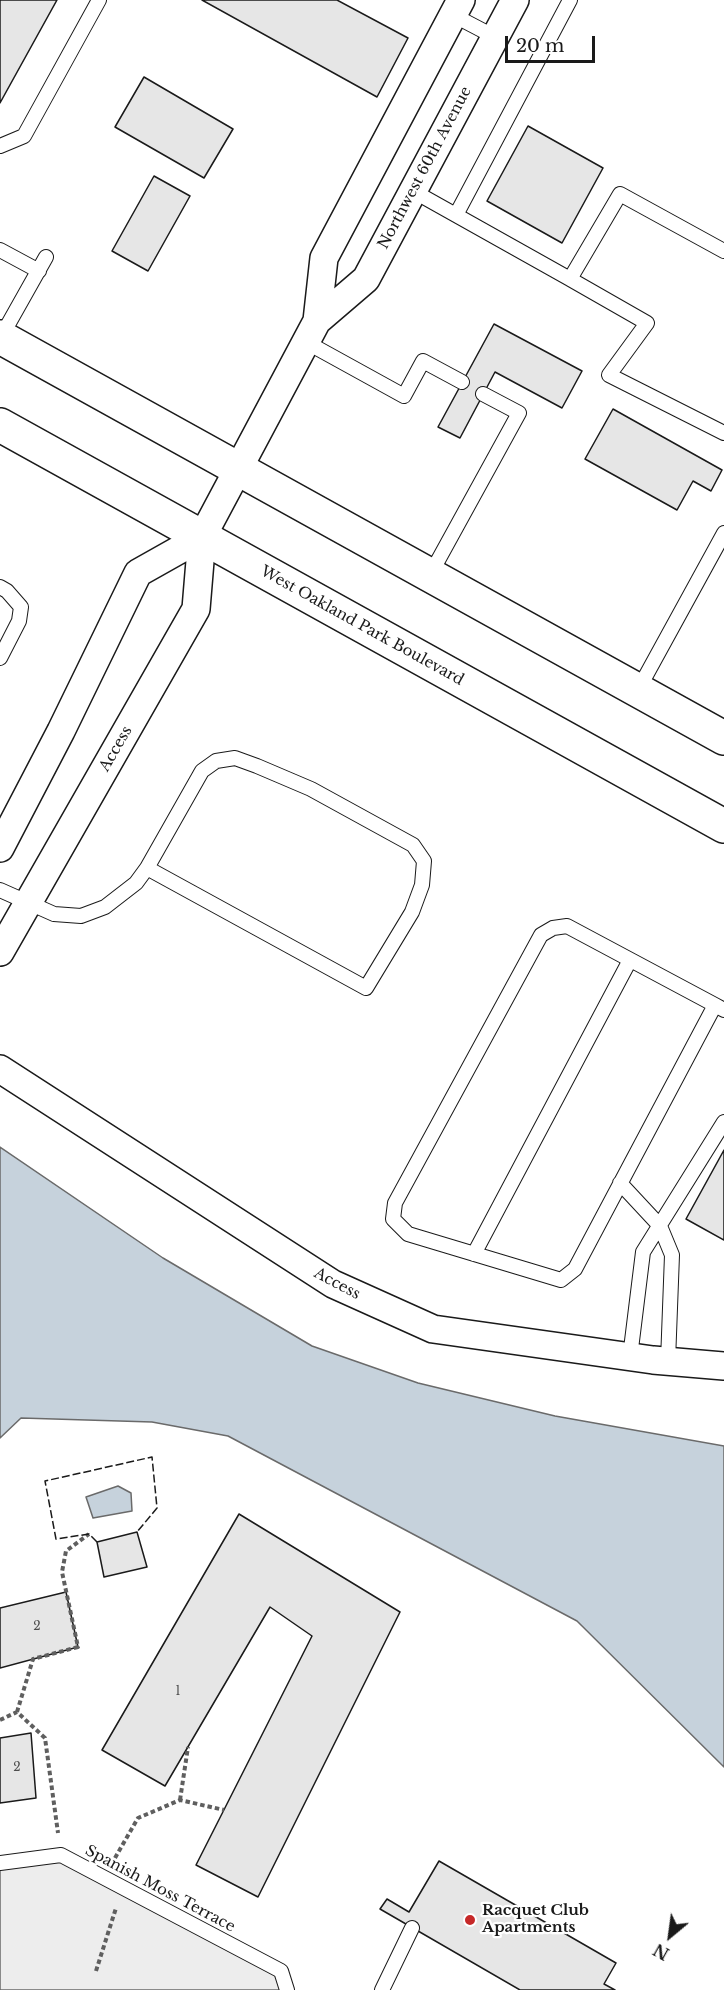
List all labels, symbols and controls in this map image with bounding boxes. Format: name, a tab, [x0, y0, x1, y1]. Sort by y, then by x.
scale bar	[508, 24, 598, 62]
text: 20 m	[516, 35, 564, 57]
street label: Northwest 60th Avenue	[374, 84, 476, 252]
street label: West Oakland Park Boulevard	[257, 562, 467, 690]
street label: Access	[96, 723, 136, 775]
street label: Access	[311, 1264, 363, 1304]
house number: 2	[33, 1620, 41, 1634]
house number: 1	[175, 1685, 181, 1699]
house number: 2	[13, 1761, 21, 1775]
street label: Spanish Moss Terrace	[82, 1842, 238, 1936]
place label: Racquet Club Apartments	[482, 1902, 589, 1937]
north arrow	[640, 1906, 700, 1966]
marker: Racquet Club Apartments	[463, 1913, 477, 1927]
text: N	[650, 1939, 673, 1964]

